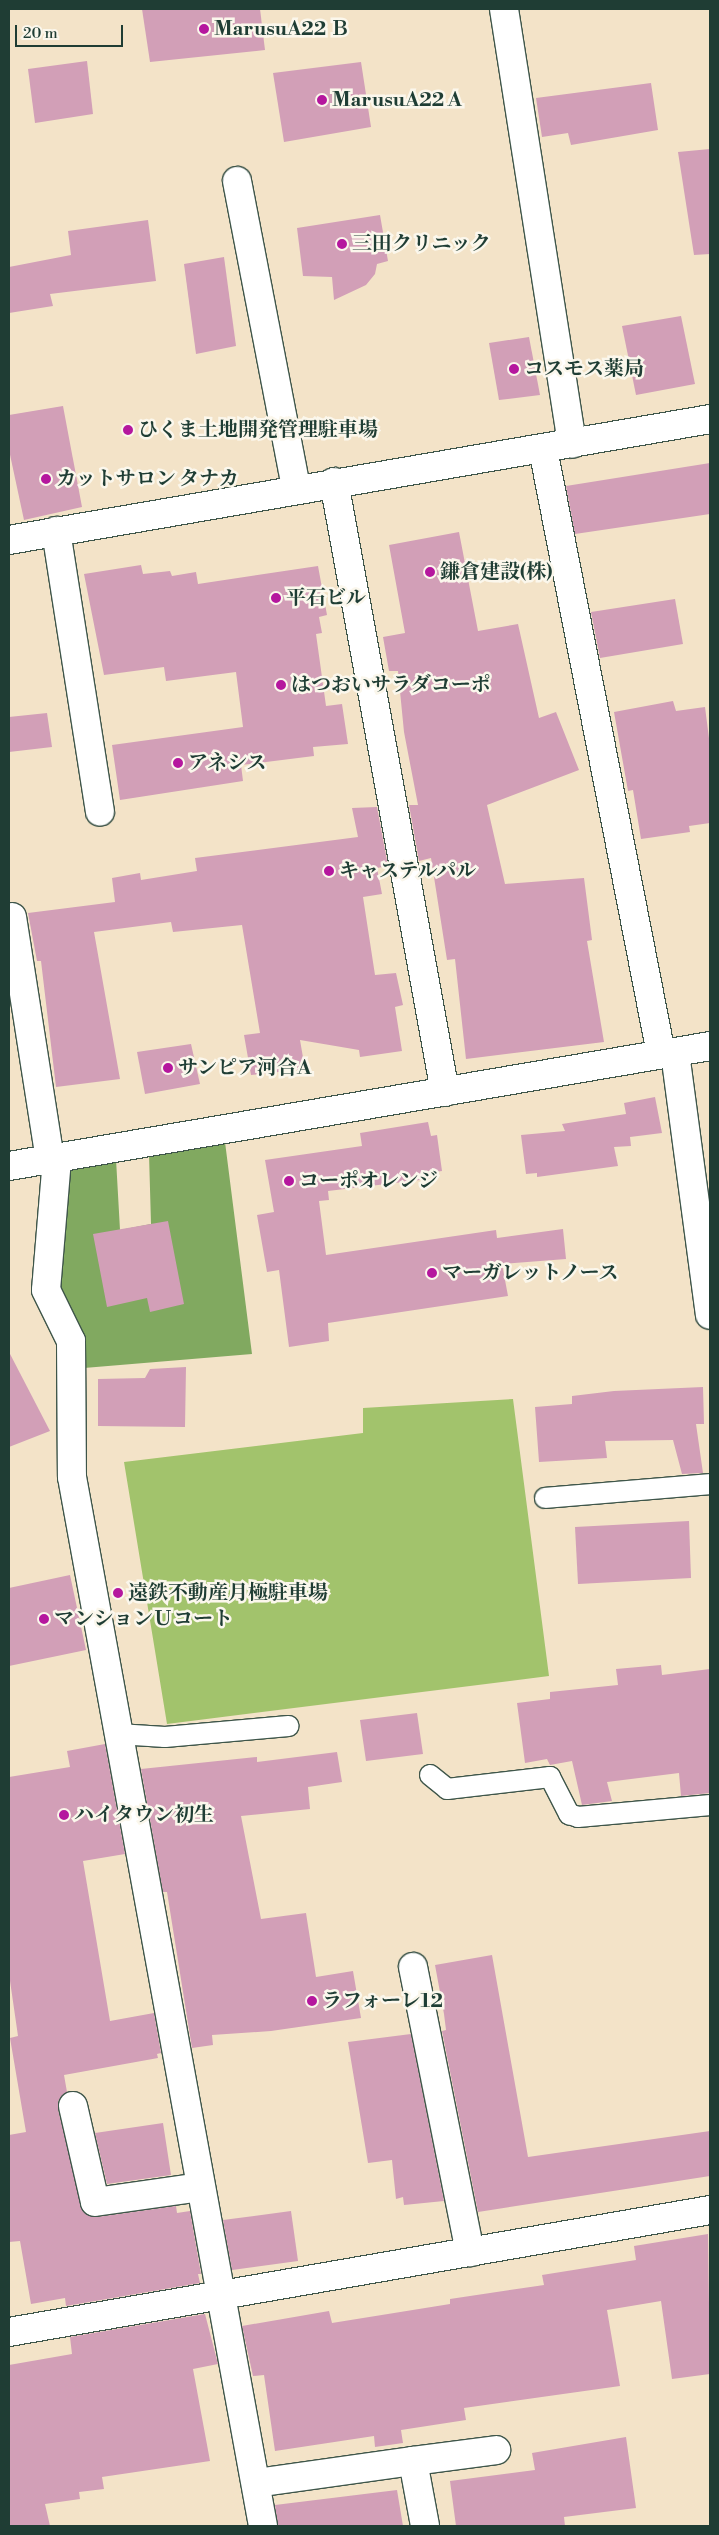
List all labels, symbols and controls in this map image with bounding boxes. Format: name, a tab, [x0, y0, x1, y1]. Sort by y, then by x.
scale bar	[18, 15, 125, 47]
place label: MarusuA22 Ｂ	[214, 17, 350, 41]
marker: MarusuA22 Ｂ	[198, 23, 210, 35]
text: 20 m	[23, 24, 58, 43]
place label: MarusuA22 A	[332, 88, 462, 112]
marker: MarusuA22 A	[316, 94, 328, 106]
place label: 三田クリニック	[352, 232, 492, 256]
marker: 三田クリニック	[336, 238, 348, 250]
place label: コスモス薬局	[524, 357, 644, 381]
marker: コスモス薬局	[508, 363, 520, 375]
place label: ひくま土地開発管理駐車場	[138, 418, 378, 442]
marker: ひくま土地開発管理駐車場	[122, 424, 134, 436]
place label: カットサロン タナカ	[56, 467, 239, 491]
marker: カットサロン タナカ	[40, 473, 52, 485]
place label: 鎌倉建設(株)	[440, 560, 552, 584]
marker: 鎌倉建設(株)	[424, 566, 436, 578]
place label: 平石ビル	[286, 586, 366, 610]
marker: 平石ビル	[270, 592, 282, 604]
place label: はつおいサラダコーポ	[291, 673, 491, 697]
marker: はつおいサラダコーポ	[275, 679, 287, 691]
place label: アネシス	[188, 751, 268, 775]
marker: アネシス	[172, 757, 184, 769]
place label: キャステルパル	[339, 859, 479, 883]
marker: キャステルパル	[323, 865, 335, 877]
place label: サンピア河合A	[178, 1056, 312, 1080]
marker: サンピア河合A	[162, 1062, 174, 1074]
place label: コーポオレンジ	[299, 1169, 439, 1193]
marker: コーポオレンジ	[283, 1175, 295, 1187]
place label: マーガレットノース	[442, 1261, 621, 1285]
marker: マーガレットノース	[426, 1267, 438, 1279]
place label: 遠鉄不動産月極駐車場	[128, 1581, 328, 1605]
marker: 遠鉄不動産月極駐車場	[112, 1587, 124, 1599]
place label: マンションＵコート	[54, 1607, 234, 1631]
marker: マンションＵコート	[38, 1613, 50, 1625]
place label: ハイタウン初生	[74, 1803, 214, 1827]
marker: ハイタウン初生	[58, 1809, 70, 1821]
place label: ラフォーレ12	[322, 1989, 444, 2013]
marker: ラフォーレ12	[306, 1995, 318, 2007]

